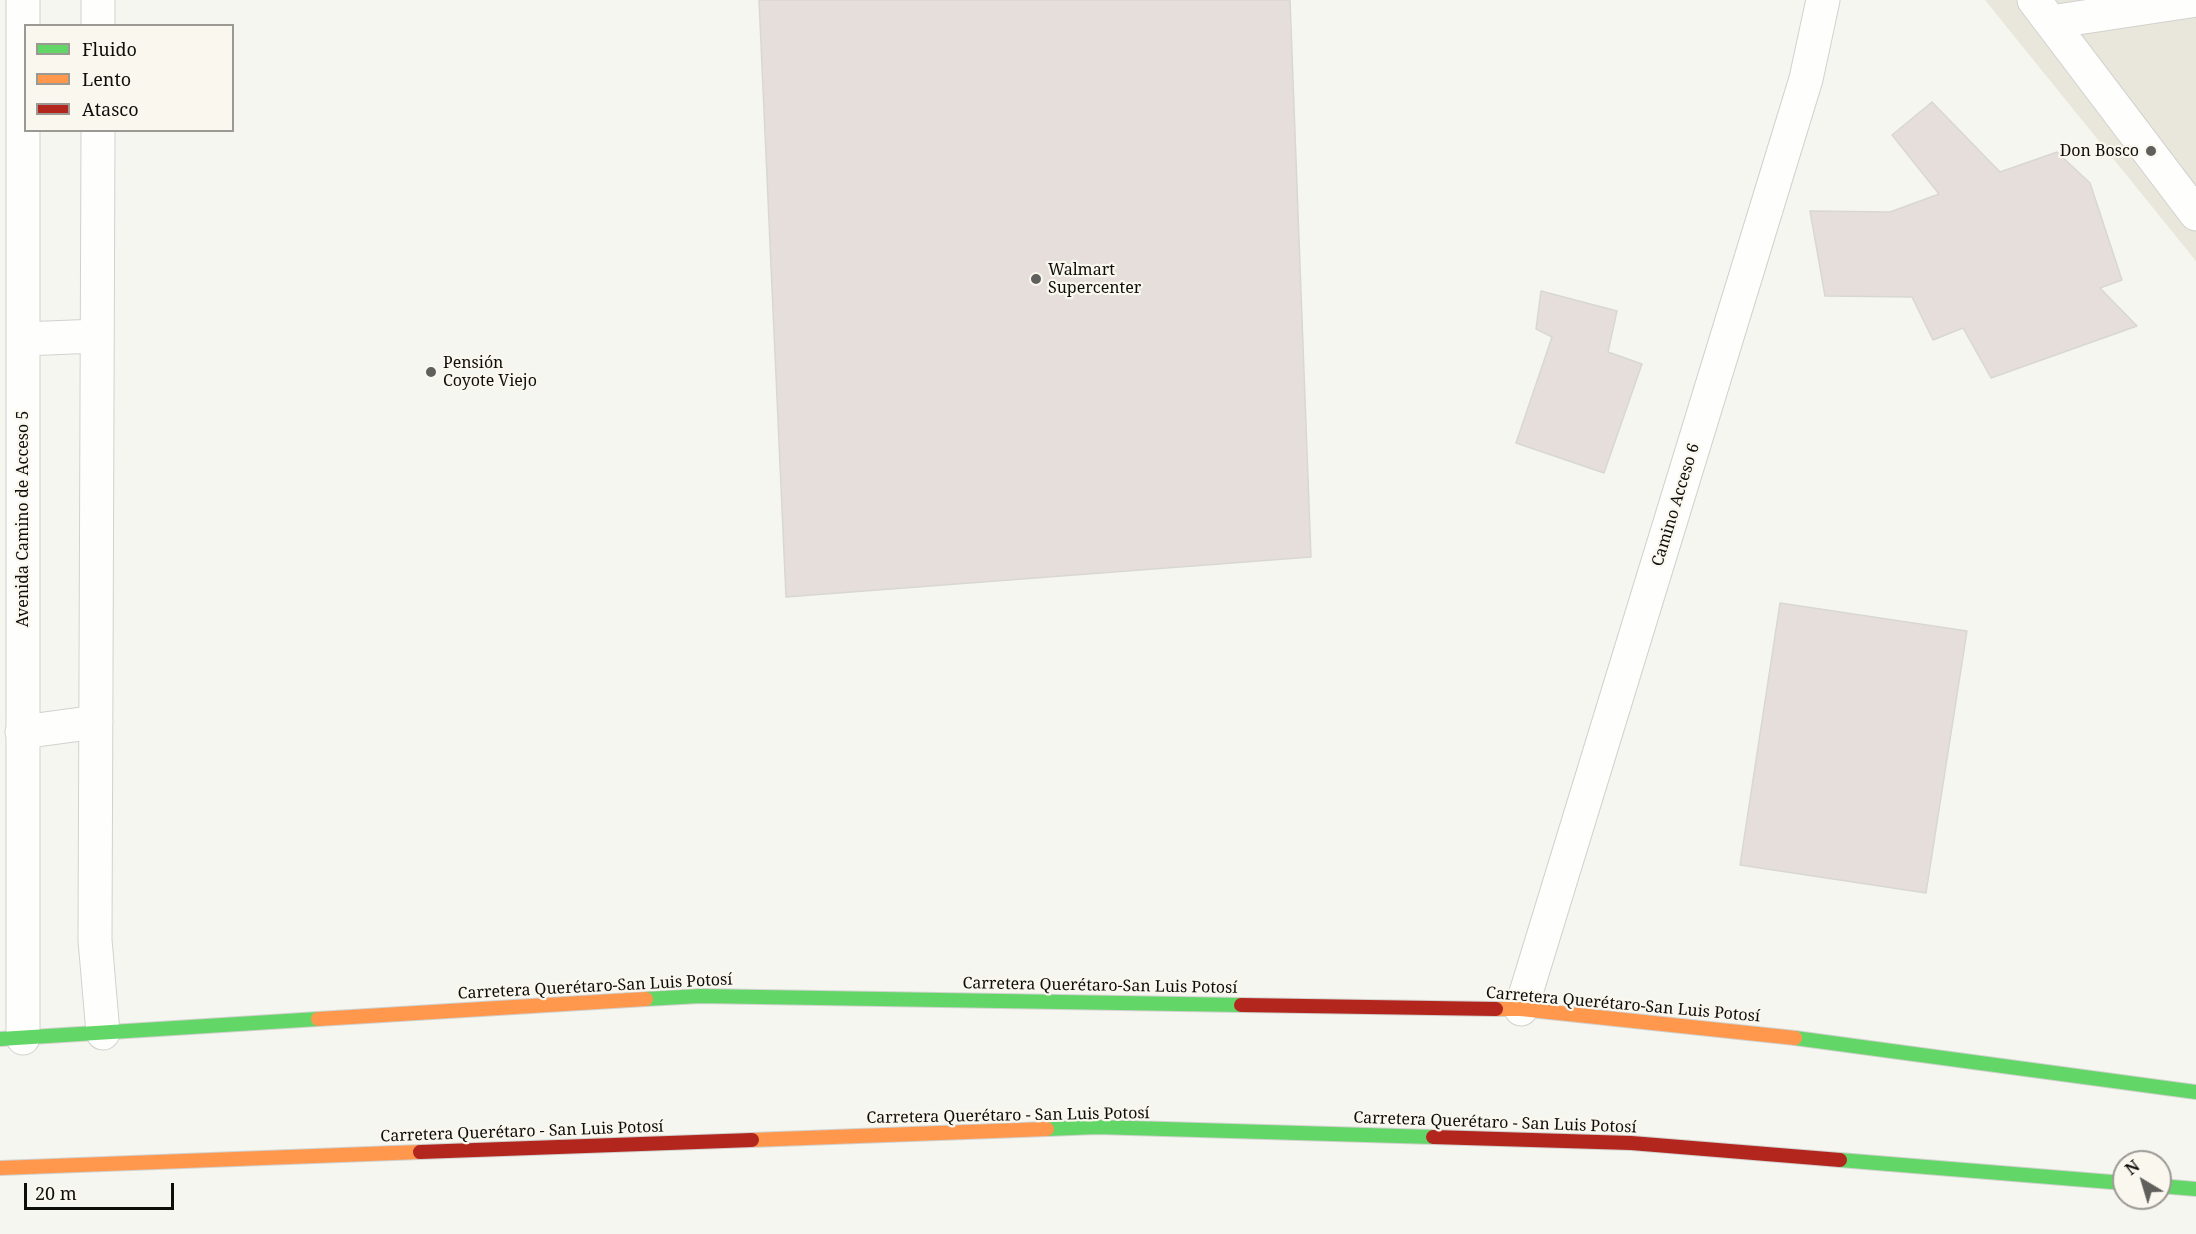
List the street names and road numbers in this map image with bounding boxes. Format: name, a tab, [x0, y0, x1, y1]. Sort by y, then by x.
street label: Avenida Camino de Acceso 5	[13, 411, 33, 627]
street label: Camino Acceso 6	[1648, 441, 1704, 569]
street label: Carretera Querétaro-San Luis Potosí	[457, 970, 733, 1004]
street label: Carretera Querétaro-San Luis Potosí	[962, 974, 1238, 998]
street label: Carretera Querétaro-San Luis Potosí	[1485, 983, 1761, 1027]
street label: Carretera Querétaro - San Luis Potosí	[866, 1104, 1150, 1128]
street label: Carretera Querétaro - San Luis Potosí	[1353, 1108, 1637, 1138]
street label: Carretera Querétaro - San Luis Potosí	[380, 1117, 664, 1147]

